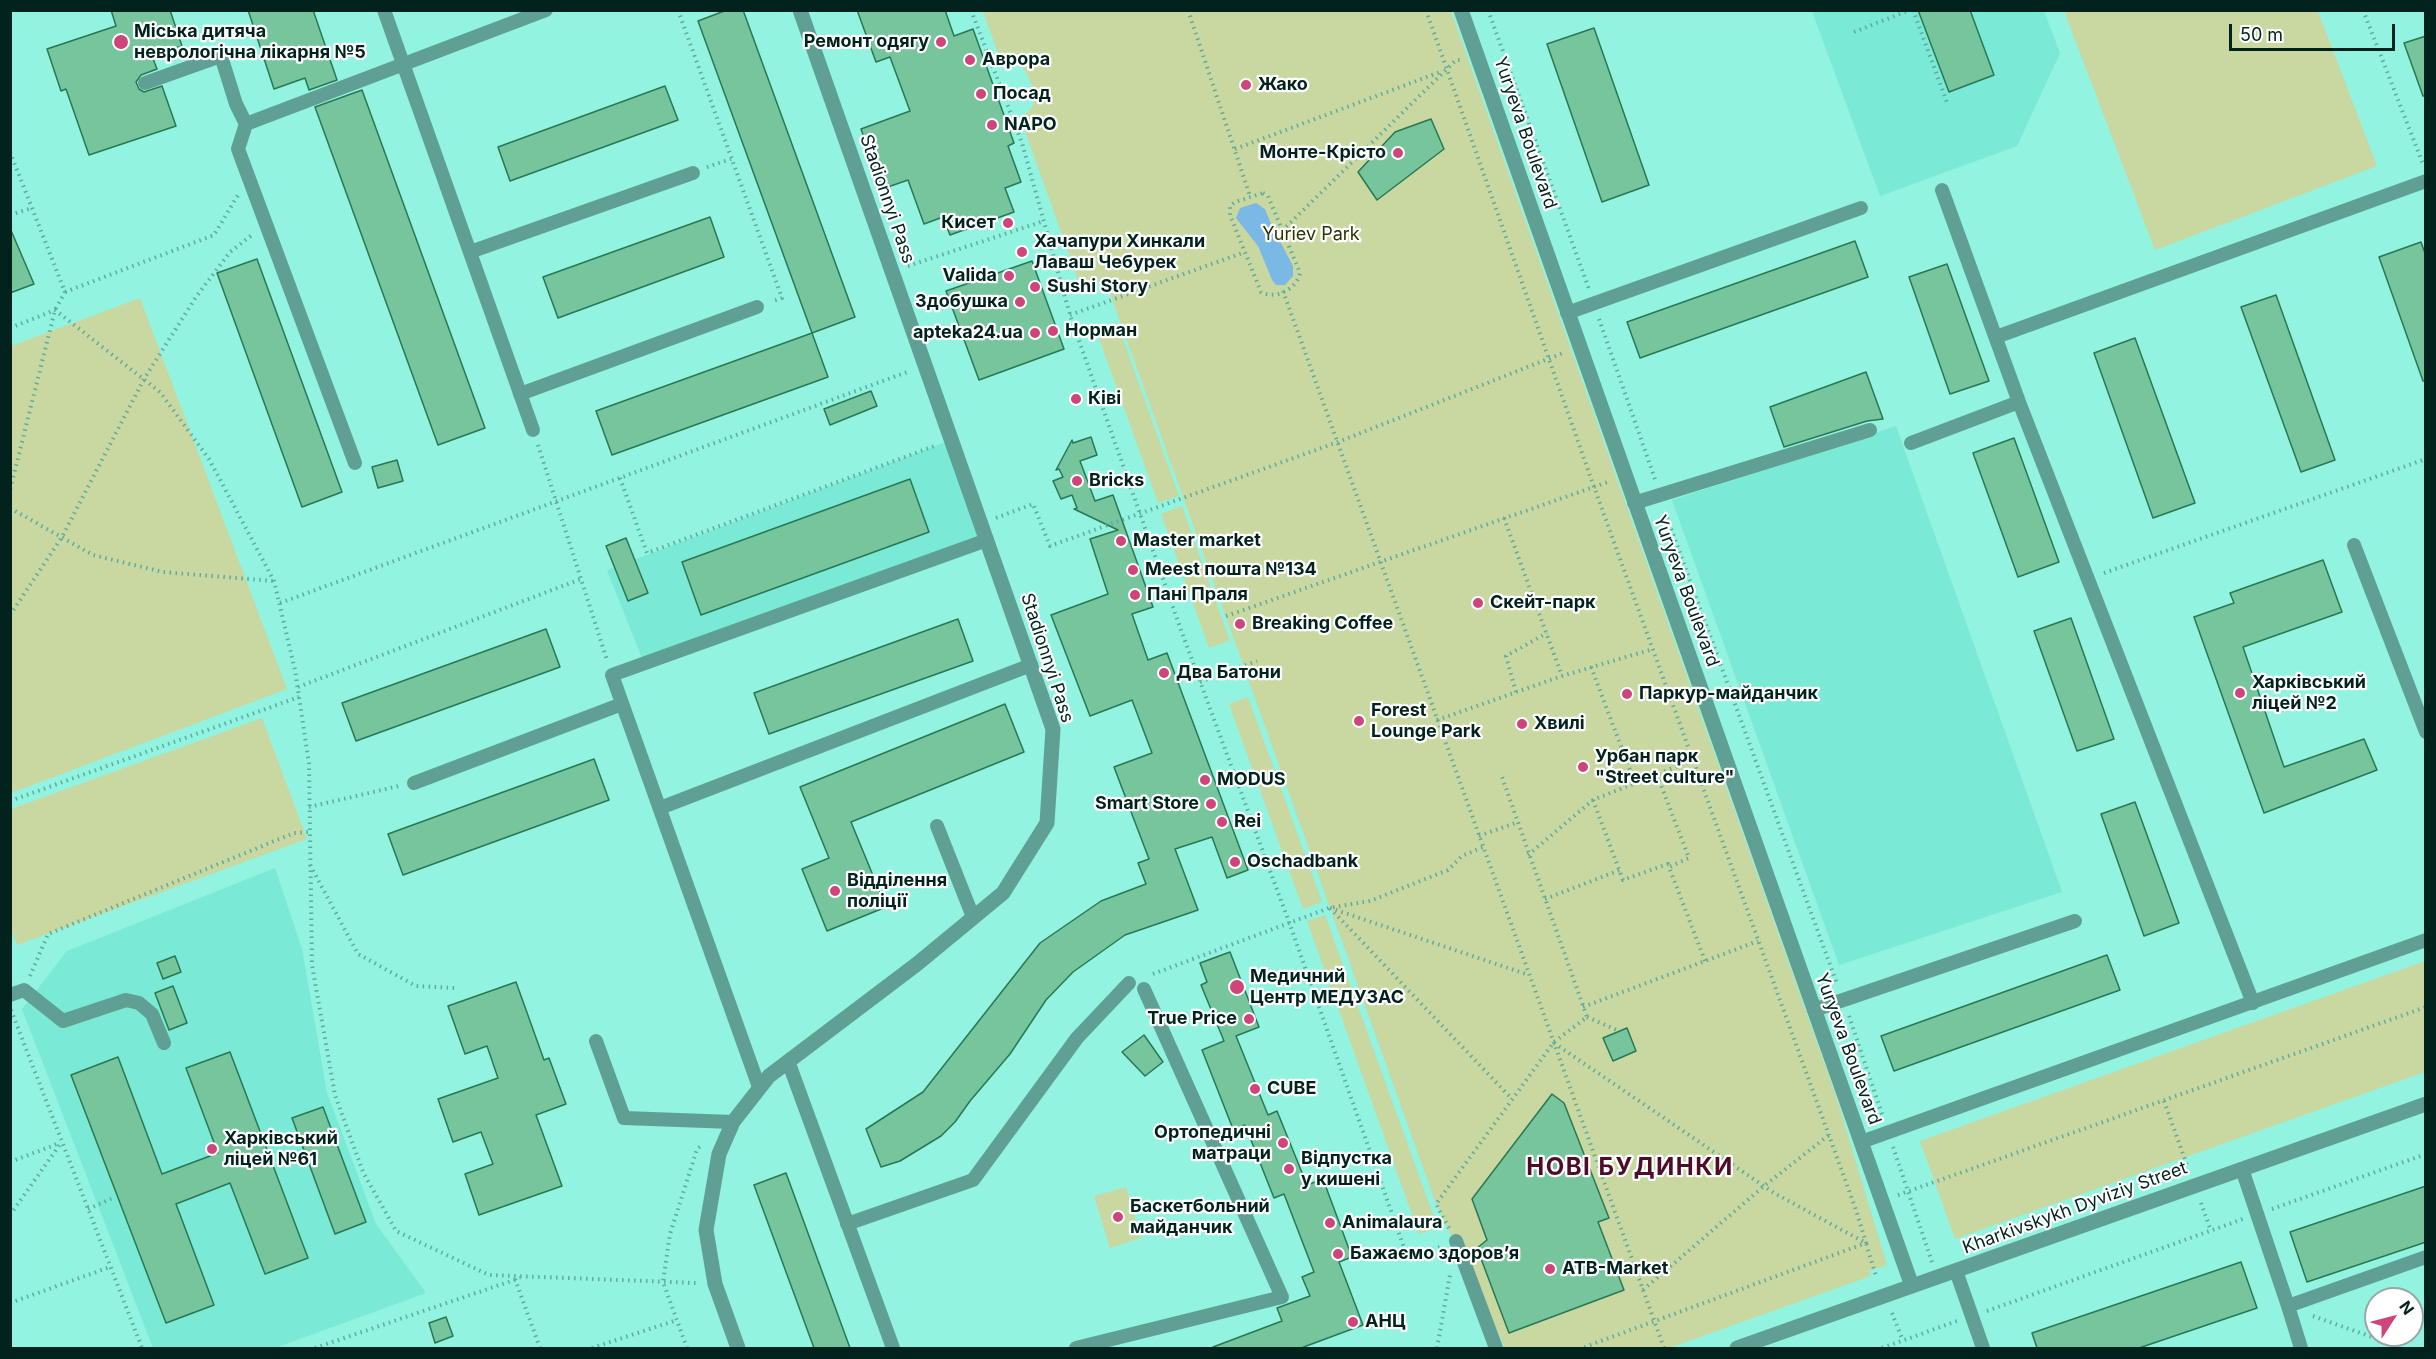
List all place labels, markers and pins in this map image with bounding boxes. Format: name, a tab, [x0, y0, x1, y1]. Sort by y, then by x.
place label: Міська дитяча неврологічна лікарня №5	[134, 21, 366, 63]
place label: Ремонт одягу	[804, 31, 929, 53]
marker: Міська дитяча неврологічна лікарня №5	[112, 33, 130, 51]
marker: Ремонт одягу	[934, 35, 948, 49]
place label: Аврора	[982, 49, 1050, 71]
marker: Аврора	[963, 53, 977, 67]
place label: Жако	[1258, 74, 1308, 96]
marker: Жако	[1239, 78, 1253, 92]
place label: Посад	[993, 83, 1051, 105]
marker: Посад	[974, 87, 988, 101]
place label: NAPO	[1004, 114, 1057, 136]
marker: NAPO	[985, 118, 999, 132]
place label: Монте-Крісто	[1260, 142, 1386, 164]
marker: Монте-Крісто	[1391, 146, 1405, 160]
place label: Кисет	[941, 212, 996, 234]
marker: Кисет	[1001, 216, 1015, 230]
place label: Хачапури Хинкали Лаваш Чебурек	[1034, 231, 1205, 274]
marker: Хачапури Хинкали Лаваш Чебурек	[1015, 245, 1029, 259]
place label: Valida	[943, 265, 997, 287]
marker: Valida	[1002, 269, 1016, 283]
place label: Sushi Story	[1047, 276, 1148, 298]
marker: Sushi Story	[1028, 280, 1042, 294]
place label: Здобушка	[915, 291, 1008, 313]
marker: Здобушка	[1013, 295, 1027, 309]
place label: Норман	[1065, 320, 1137, 342]
place label: apteka24.ua	[913, 322, 1023, 344]
marker: Норман	[1046, 324, 1060, 338]
marker: apteka24.ua	[1028, 326, 1042, 340]
place label: Ківі	[1088, 388, 1121, 410]
marker: Ківі	[1069, 392, 1083, 406]
place label: Bricks	[1089, 470, 1144, 492]
marker: Bricks	[1070, 474, 1084, 488]
place label: Master market	[1133, 530, 1261, 552]
marker: Master market	[1114, 534, 1128, 548]
place label: Meest пошта №134	[1145, 559, 1317, 581]
marker: Meest пошта №134	[1126, 563, 1140, 577]
place label: Пані Праля	[1147, 584, 1248, 606]
marker: Пані Праля	[1128, 588, 1142, 602]
place label: Скейт-парк	[1490, 592, 1596, 614]
marker: Скейт-парк	[1471, 596, 1485, 610]
place label: Breaking Coffee	[1252, 613, 1393, 635]
marker: Breaking Coffee	[1233, 617, 1247, 631]
place label: Два Батони	[1176, 662, 1281, 684]
marker: Два Батони	[1157, 666, 1171, 680]
place label: Харківський ліцей №2	[2252, 672, 2366, 714]
place label: Паркур-майданчик	[1639, 683, 1818, 705]
marker: Харківський ліцей №2	[2233, 686, 2247, 700]
marker: Паркур-майданчик	[1620, 687, 1634, 701]
place label: Forest Lounge Park	[1371, 700, 1481, 742]
place label: Хвилі	[1534, 713, 1585, 735]
marker: Forest Lounge Park	[1352, 714, 1366, 728]
marker: Хвилі	[1515, 717, 1529, 731]
place label: Урбан парк "Street culture"	[1595, 746, 1734, 789]
marker: Урбан парк "Street culture"	[1576, 760, 1590, 774]
place label: MODUS	[1217, 769, 1286, 791]
marker: MODUS	[1198, 773, 1212, 787]
place label: Smart Store	[1095, 793, 1199, 815]
marker: Smart Store	[1204, 797, 1218, 811]
place label: Rei	[1234, 811, 1261, 833]
marker: Rei	[1215, 815, 1229, 829]
place label: Oschadbank	[1247, 851, 1358, 873]
marker: Oschadbank	[1228, 855, 1242, 869]
place label: Відділення поліції	[847, 870, 947, 912]
marker: Відділення поліції	[828, 884, 842, 898]
place label: Медичний Центр МЕДУЗАС	[1250, 966, 1404, 1008]
marker: Медичний Центр МЕДУЗАС	[1228, 978, 1246, 996]
place label: True Price	[1147, 1008, 1237, 1030]
marker: True Price	[1242, 1012, 1256, 1026]
place label: CUBE	[1267, 1078, 1316, 1100]
marker: CUBE	[1248, 1082, 1262, 1096]
place label: Ортопедичні матраци	[1154, 1122, 1271, 1164]
place label: Харківський ліцей №61	[224, 1128, 338, 1170]
marker: Ортопедичні матраци	[1276, 1136, 1290, 1150]
marker: Харківський ліцей №61	[205, 1142, 219, 1156]
place label: Відпустка у кишені	[1301, 1148, 1392, 1190]
marker: Відпустка у кишені	[1282, 1162, 1296, 1176]
place label: Баскетбольний майданчик	[1130, 1196, 1270, 1238]
marker: Баскетбольний майданчик	[1111, 1210, 1125, 1224]
place label: Animalaura	[1342, 1212, 1442, 1234]
marker: Animalaura	[1323, 1216, 1337, 1230]
place label: Бажаємо здоровʼя	[1350, 1243, 1519, 1265]
marker: Бажаємо здоровʼя	[1331, 1247, 1345, 1261]
place label: ATB-Market	[1562, 1258, 1668, 1280]
marker: ATB-Market	[1543, 1262, 1557, 1276]
place label: АНЦ	[1365, 1311, 1406, 1333]
marker: АНЦ	[1346, 1315, 1360, 1329]

